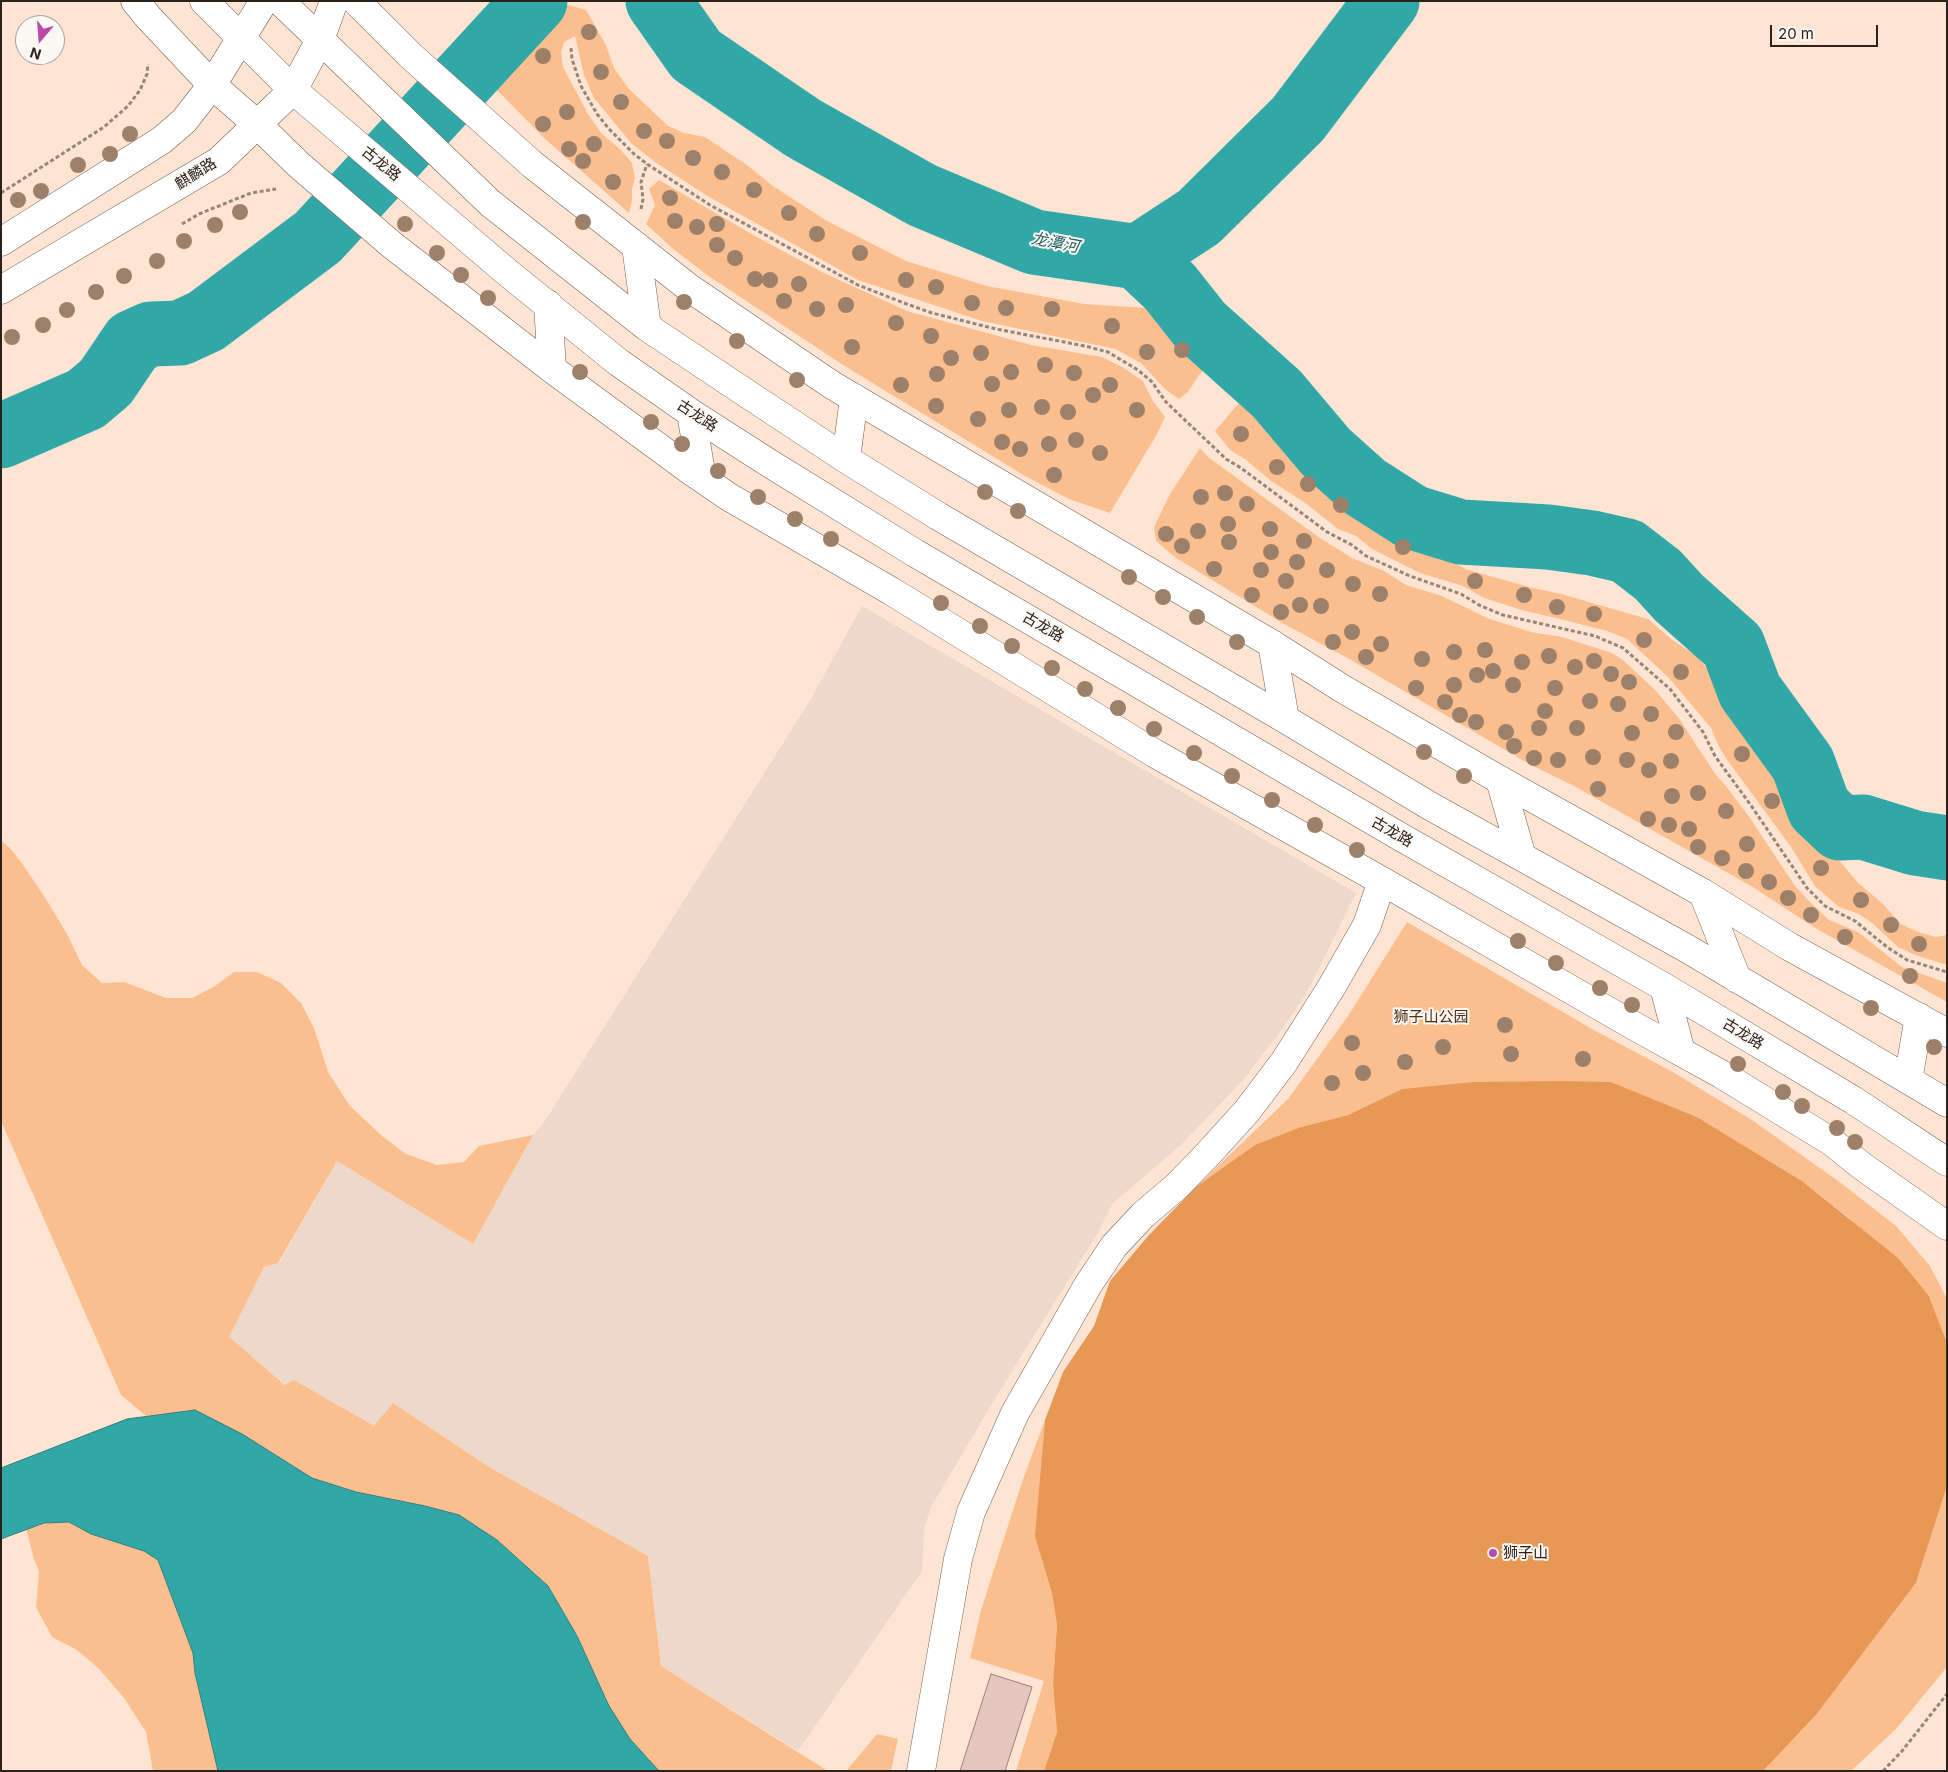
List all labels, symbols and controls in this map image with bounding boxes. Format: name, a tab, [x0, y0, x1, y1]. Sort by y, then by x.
north arrow	[15, 15, 65, 65]
scale bar	[1773, 15, 1880, 47]
text: 20 m	[1778, 24, 1814, 43]
text: N	[28, 44, 43, 64]
street label: 古龙路	[358, 143, 404, 185]
street label: 麒麟路	[172, 154, 220, 194]
water label: 龙潭河	[1030, 229, 1080, 257]
street label: 古龙路	[673, 396, 721, 436]
street label: 古龙路	[1019, 608, 1067, 646]
street label: 古龙路	[1368, 813, 1416, 851]
park label: 狮子山公园	[1394, 1008, 1468, 1026]
street label: 古龙路	[1719, 1015, 1767, 1053]
place label: 狮子山	[1503, 1544, 1548, 1562]
marker: 狮子山	[1487, 1547, 1499, 1559]

